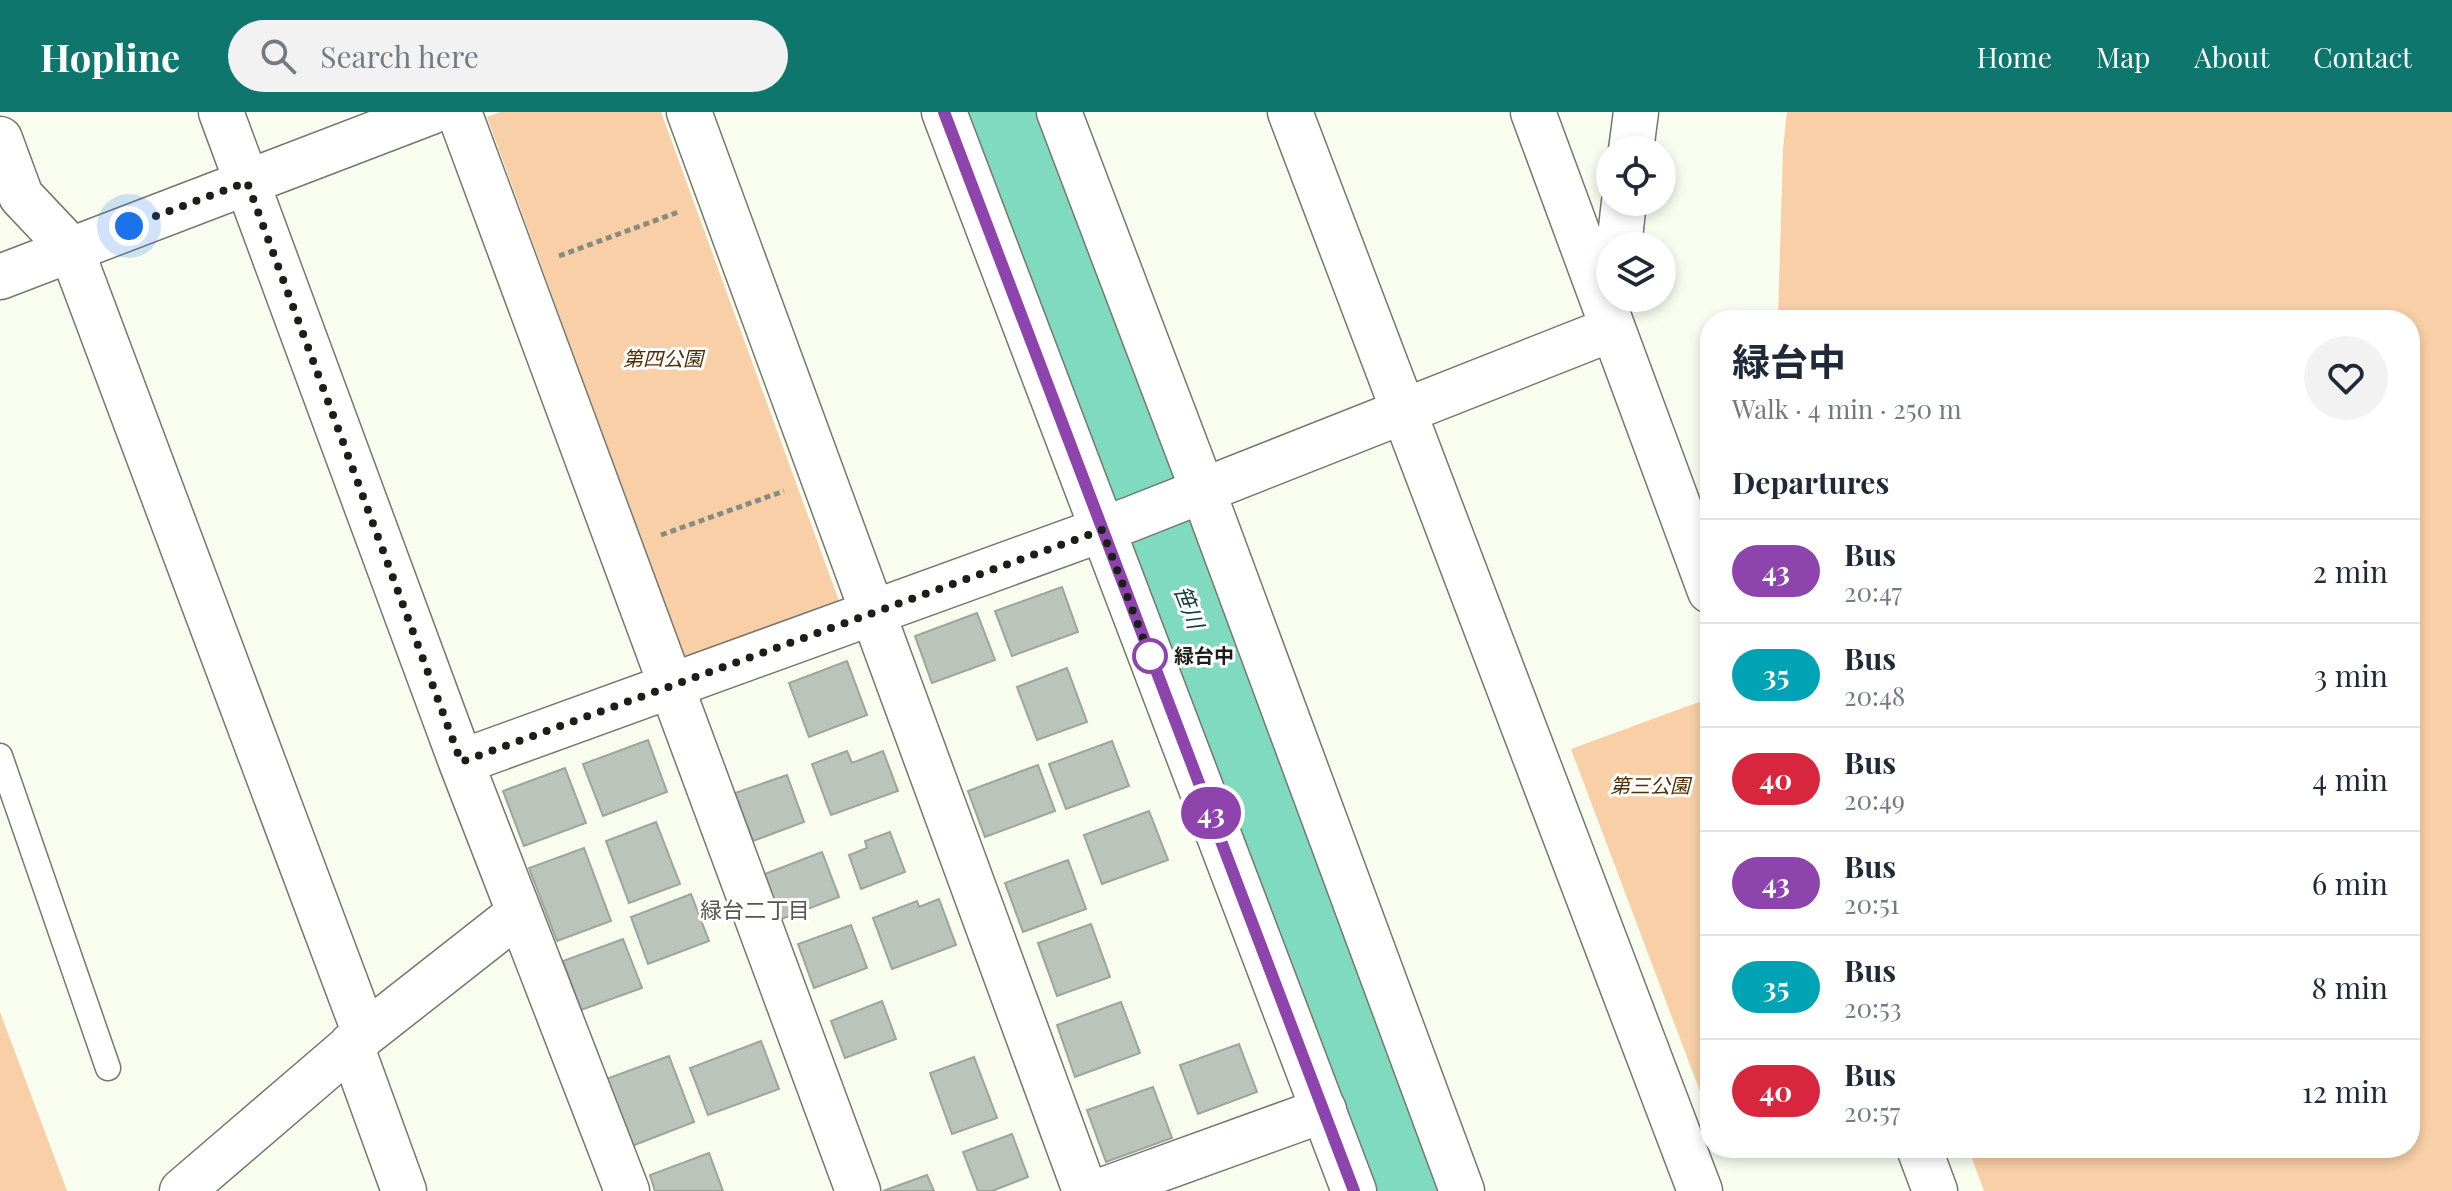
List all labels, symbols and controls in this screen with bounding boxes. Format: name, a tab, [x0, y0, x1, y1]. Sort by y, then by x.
search box	[228, 20, 788, 92]
text: Hopline	[40, 31, 180, 82]
icon: search	[256, 34, 300, 78]
text: Search here	[320, 36, 479, 76]
text: Home	[1977, 38, 2052, 75]
text: Map	[2096, 38, 2150, 75]
text: About	[2194, 38, 2269, 75]
text: Contact	[2313, 38, 2412, 75]
map controls	[1596, 136, 1676, 312]
button: locate	[1596, 136, 1676, 216]
your location	[109, 206, 149, 246]
button: layers	[1596, 232, 1676, 312]
text: 緑台中	[1732, 335, 1846, 386]
button: heart	[2304, 336, 2388, 420]
park label: 第四公園	[623, 344, 706, 371]
text: Walk · 4 min · 250 m	[1732, 391, 1962, 426]
text: Departures	[1732, 462, 1889, 502]
text: Bus	[1844, 534, 1896, 574]
text: 2 min	[2313, 551, 2388, 591]
text: 43	[1762, 552, 1790, 589]
text: 20:47	[1844, 574, 1902, 609]
water label: 笹川	[1168, 581, 1213, 634]
text: Bus	[1844, 638, 1896, 678]
marker: 緑台中	[1133, 639, 1167, 673]
place label: 緑台中	[1174, 641, 1234, 668]
text: 3 min	[2314, 655, 2388, 695]
text: 35	[1763, 656, 1789, 693]
text: 20:48	[1844, 678, 1905, 713]
text: Bus	[1844, 742, 1896, 782]
text: 4 min	[2312, 759, 2388, 799]
text: 40	[1760, 760, 1792, 797]
park label: 第三公園	[1610, 771, 1693, 798]
text: 20:49	[1844, 782, 1905, 817]
line badge: 43	[1175, 787, 1247, 839]
text: 43	[1197, 794, 1225, 831]
text: Bus	[1844, 846, 1896, 886]
text: 6 min	[2312, 863, 2388, 903]
text: 43	[1762, 864, 1790, 901]
text: 20:51	[1844, 886, 1899, 921]
district label: 緑台二丁目	[700, 894, 810, 924]
text: Bus	[1844, 950, 1896, 990]
text: 8 min	[2312, 967, 2388, 1007]
text: 35	[1763, 968, 1789, 1005]
text: 20:53	[1844, 990, 1902, 1025]
text: Bus	[1844, 1054, 1896, 1094]
text: 12 min	[2302, 1071, 2388, 1111]
text: 40	[1760, 1072, 1792, 1109]
text: 20:57	[1844, 1094, 1900, 1129]

